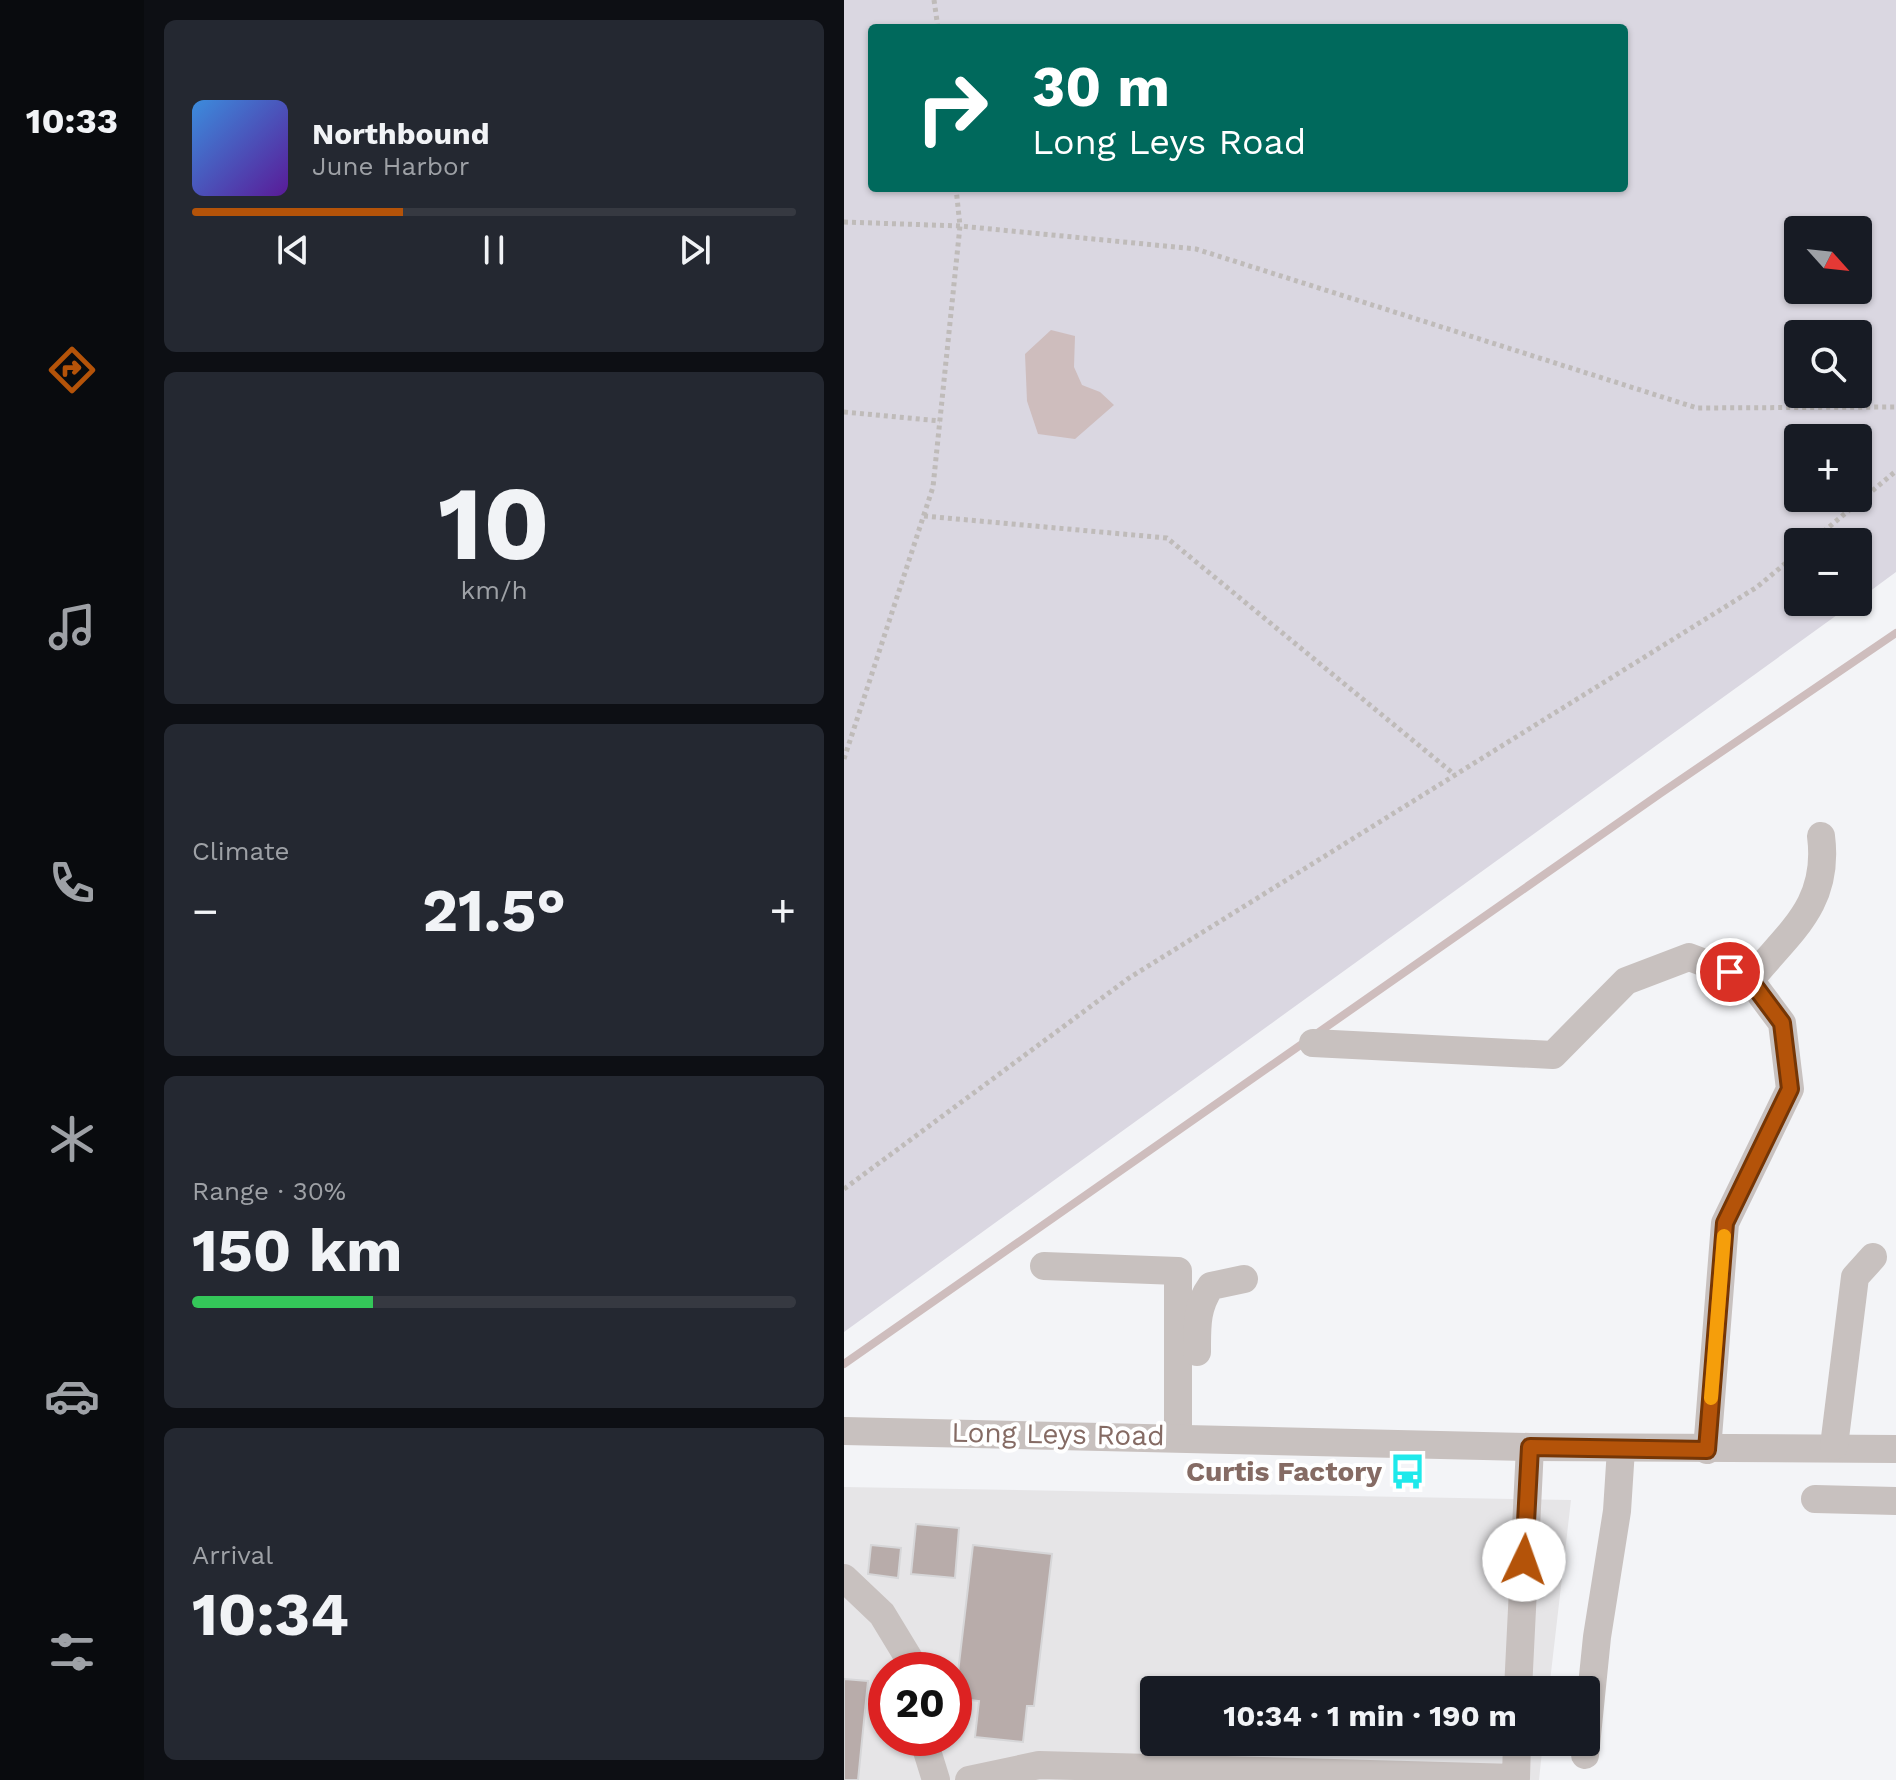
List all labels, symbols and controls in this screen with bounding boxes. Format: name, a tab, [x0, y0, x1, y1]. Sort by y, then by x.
text: 30 m	[1032, 54, 1170, 120]
icon: right	[900, 56, 1004, 160]
text: 10:33	[26, 100, 118, 142]
text: Northbound	[312, 116, 489, 151]
text: Long Leys Road	[1032, 121, 1306, 163]
text: June Harbor	[312, 151, 469, 181]
north arrow	[1784, 216, 1872, 304]
map controls	[1784, 216, 1872, 616]
icon: previous	[271, 228, 315, 272]
icon: pause	[472, 228, 516, 272]
icon: next	[673, 228, 717, 272]
button: search	[1784, 320, 1872, 408]
icon: directions	[44, 342, 100, 398]
button: +	[1784, 424, 1872, 512]
text: 10	[438, 462, 550, 584]
button: −	[1784, 528, 1872, 616]
text: km/h	[461, 575, 527, 605]
icon: music	[44, 599, 100, 655]
text: Climate	[192, 836, 290, 866]
icon: phone	[44, 855, 100, 911]
text: 21.5°	[422, 875, 566, 946]
text: −	[192, 885, 219, 937]
text: +	[769, 885, 796, 937]
pin	[1696, 938, 1764, 1006]
icon: arrive	[1708, 950, 1752, 994]
icon: climate	[44, 1111, 100, 1167]
text: Range · 30%	[192, 1176, 346, 1206]
text: 150 km	[192, 1215, 402, 1286]
icon: car	[44, 1368, 100, 1424]
street label: Long Leys Road	[951, 1416, 1165, 1452]
bus stop icon: Curtis Factory	[1389, 1452, 1427, 1490]
place label: Curtis Factory	[1186, 1455, 1382, 1488]
position arrow	[1482, 1518, 1566, 1602]
text: Arrival	[192, 1540, 273, 1570]
text: 10:34	[192, 1579, 349, 1650]
icon: filters	[44, 1624, 100, 1680]
speed limit sign: 20	[868, 1652, 972, 1756]
text: 10:34 · 1 min · 190 m	[1223, 1698, 1517, 1733]

